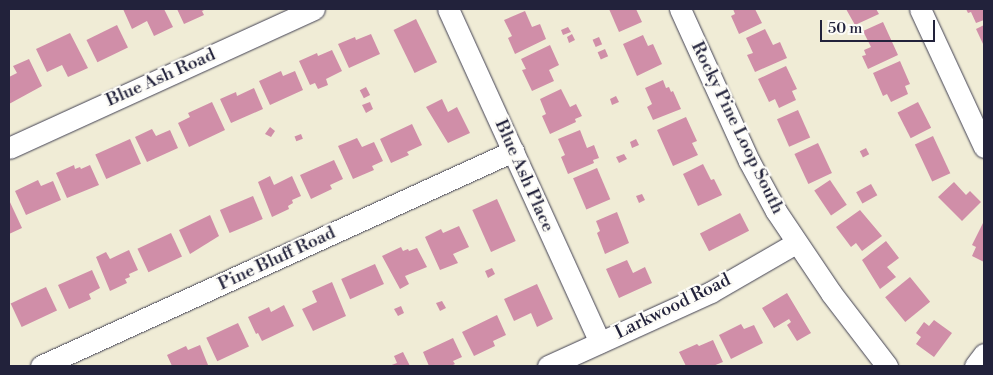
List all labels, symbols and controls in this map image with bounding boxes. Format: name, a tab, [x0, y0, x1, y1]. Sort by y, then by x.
scale bar	[823, 10, 938, 42]
text: 50 m	[828, 19, 862, 38]
street label: Rocky Pine Loop South	[686, 38, 788, 218]
street label: Blue Ash Road	[103, 44, 219, 112]
street label: Blue Ash Place	[490, 117, 558, 235]
street label: Pine Bluff Road	[215, 222, 339, 296]
street label: Larkwood Road	[612, 270, 734, 344]

